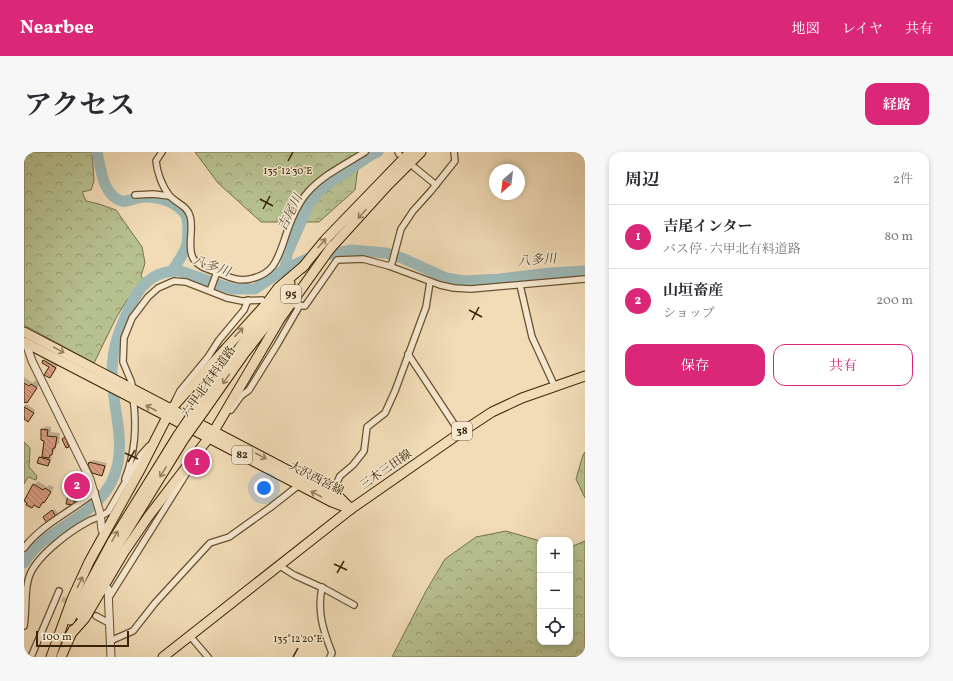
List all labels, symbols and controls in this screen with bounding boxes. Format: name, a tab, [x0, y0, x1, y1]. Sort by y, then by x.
text: Nearbee	[20, 15, 94, 41]
text: 地図	[792, 20, 820, 39]
text: レイヤ	[842, 20, 883, 39]
text: 共有	[905, 20, 933, 39]
button: 経路	[865, 83, 929, 125]
text: アクセス	[24, 87, 135, 126]
text: 135°12'30"E	[264, 164, 312, 178]
north arrow	[489, 164, 525, 200]
text: 周辺	[625, 169, 659, 192]
text: 2件	[893, 171, 913, 189]
water label: 吉尾川	[274, 190, 309, 234]
one-way arrow	[357, 208, 366, 219]
text: 吉尾インター	[663, 217, 752, 238]
text: 1	[635, 228, 641, 246]
text: 80 m	[884, 228, 913, 246]
one-way arrow	[318, 238, 327, 248]
text: バス停 · 六甲北有料道路	[663, 241, 801, 259]
water label: 八多川	[517, 250, 559, 272]
water label: 八多川	[190, 252, 234, 283]
text: 山垣畜産	[663, 281, 723, 302]
road number: 95	[281, 285, 301, 303]
text: 2	[635, 292, 641, 310]
text: 200 m	[876, 292, 913, 310]
text: ショップ	[663, 305, 715, 323]
one-way arrow	[235, 327, 244, 337]
street label: 六甲北有料道路	[178, 343, 240, 421]
button: 保存	[625, 344, 765, 386]
button: 共有	[773, 344, 913, 386]
one-way arrow	[52, 347, 64, 355]
one-way arrow	[222, 373, 230, 384]
one-way arrow	[145, 403, 157, 411]
road number: 38	[452, 422, 472, 440]
road number: 82	[232, 446, 252, 464]
street label: 三木三田線	[357, 446, 415, 494]
pin: 1	[184, 447, 210, 477]
one-way arrow	[255, 452, 267, 460]
street label: 大沢西宮線	[286, 458, 346, 500]
one-way arrow	[159, 466, 167, 478]
pin: 2	[64, 471, 90, 501]
your location	[254, 478, 274, 498]
one-way arrow	[310, 489, 322, 497]
one-way arrow	[112, 530, 120, 542]
map controls	[537, 537, 573, 645]
button: +	[537, 537, 573, 573]
button: −	[537, 573, 573, 609]
one-way arrow	[77, 576, 84, 588]
button: locate	[537, 609, 573, 645]
scale bar	[36, 629, 129, 648]
text: 100 m	[42, 630, 72, 645]
text: 135°12'20"E	[273, 632, 323, 646]

